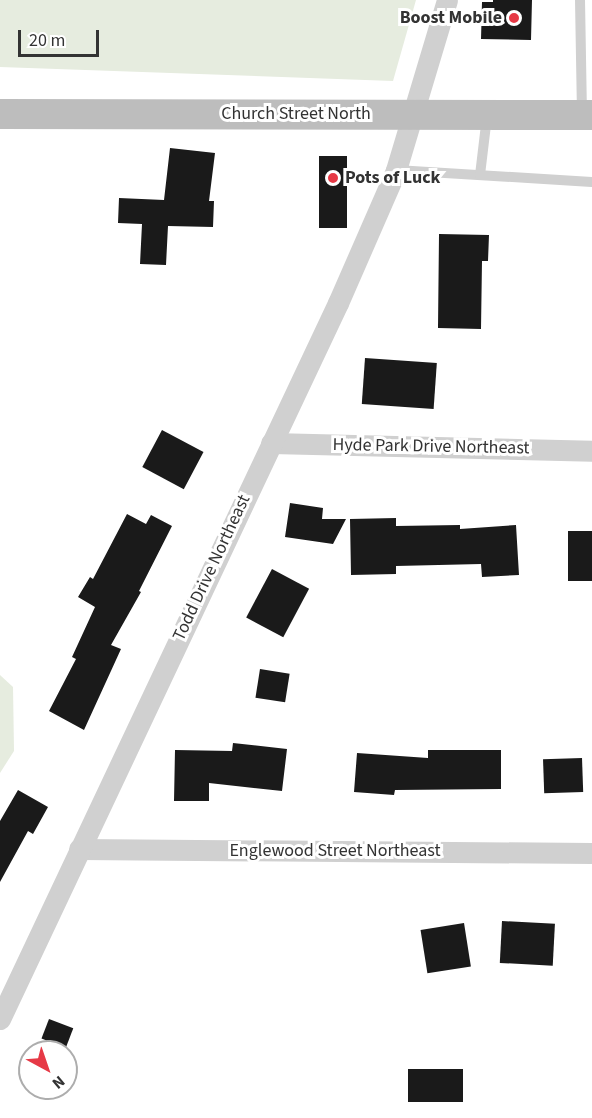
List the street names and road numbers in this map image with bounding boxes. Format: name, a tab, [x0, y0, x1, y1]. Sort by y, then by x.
street label: Church Street North	[221, 103, 371, 125]
street label: Hyde Park Drive Northeast	[332, 434, 530, 460]
street label: Todd Drive Northeast	[169, 491, 255, 645]
street label: Englewood Street Northeast	[229, 840, 441, 862]

